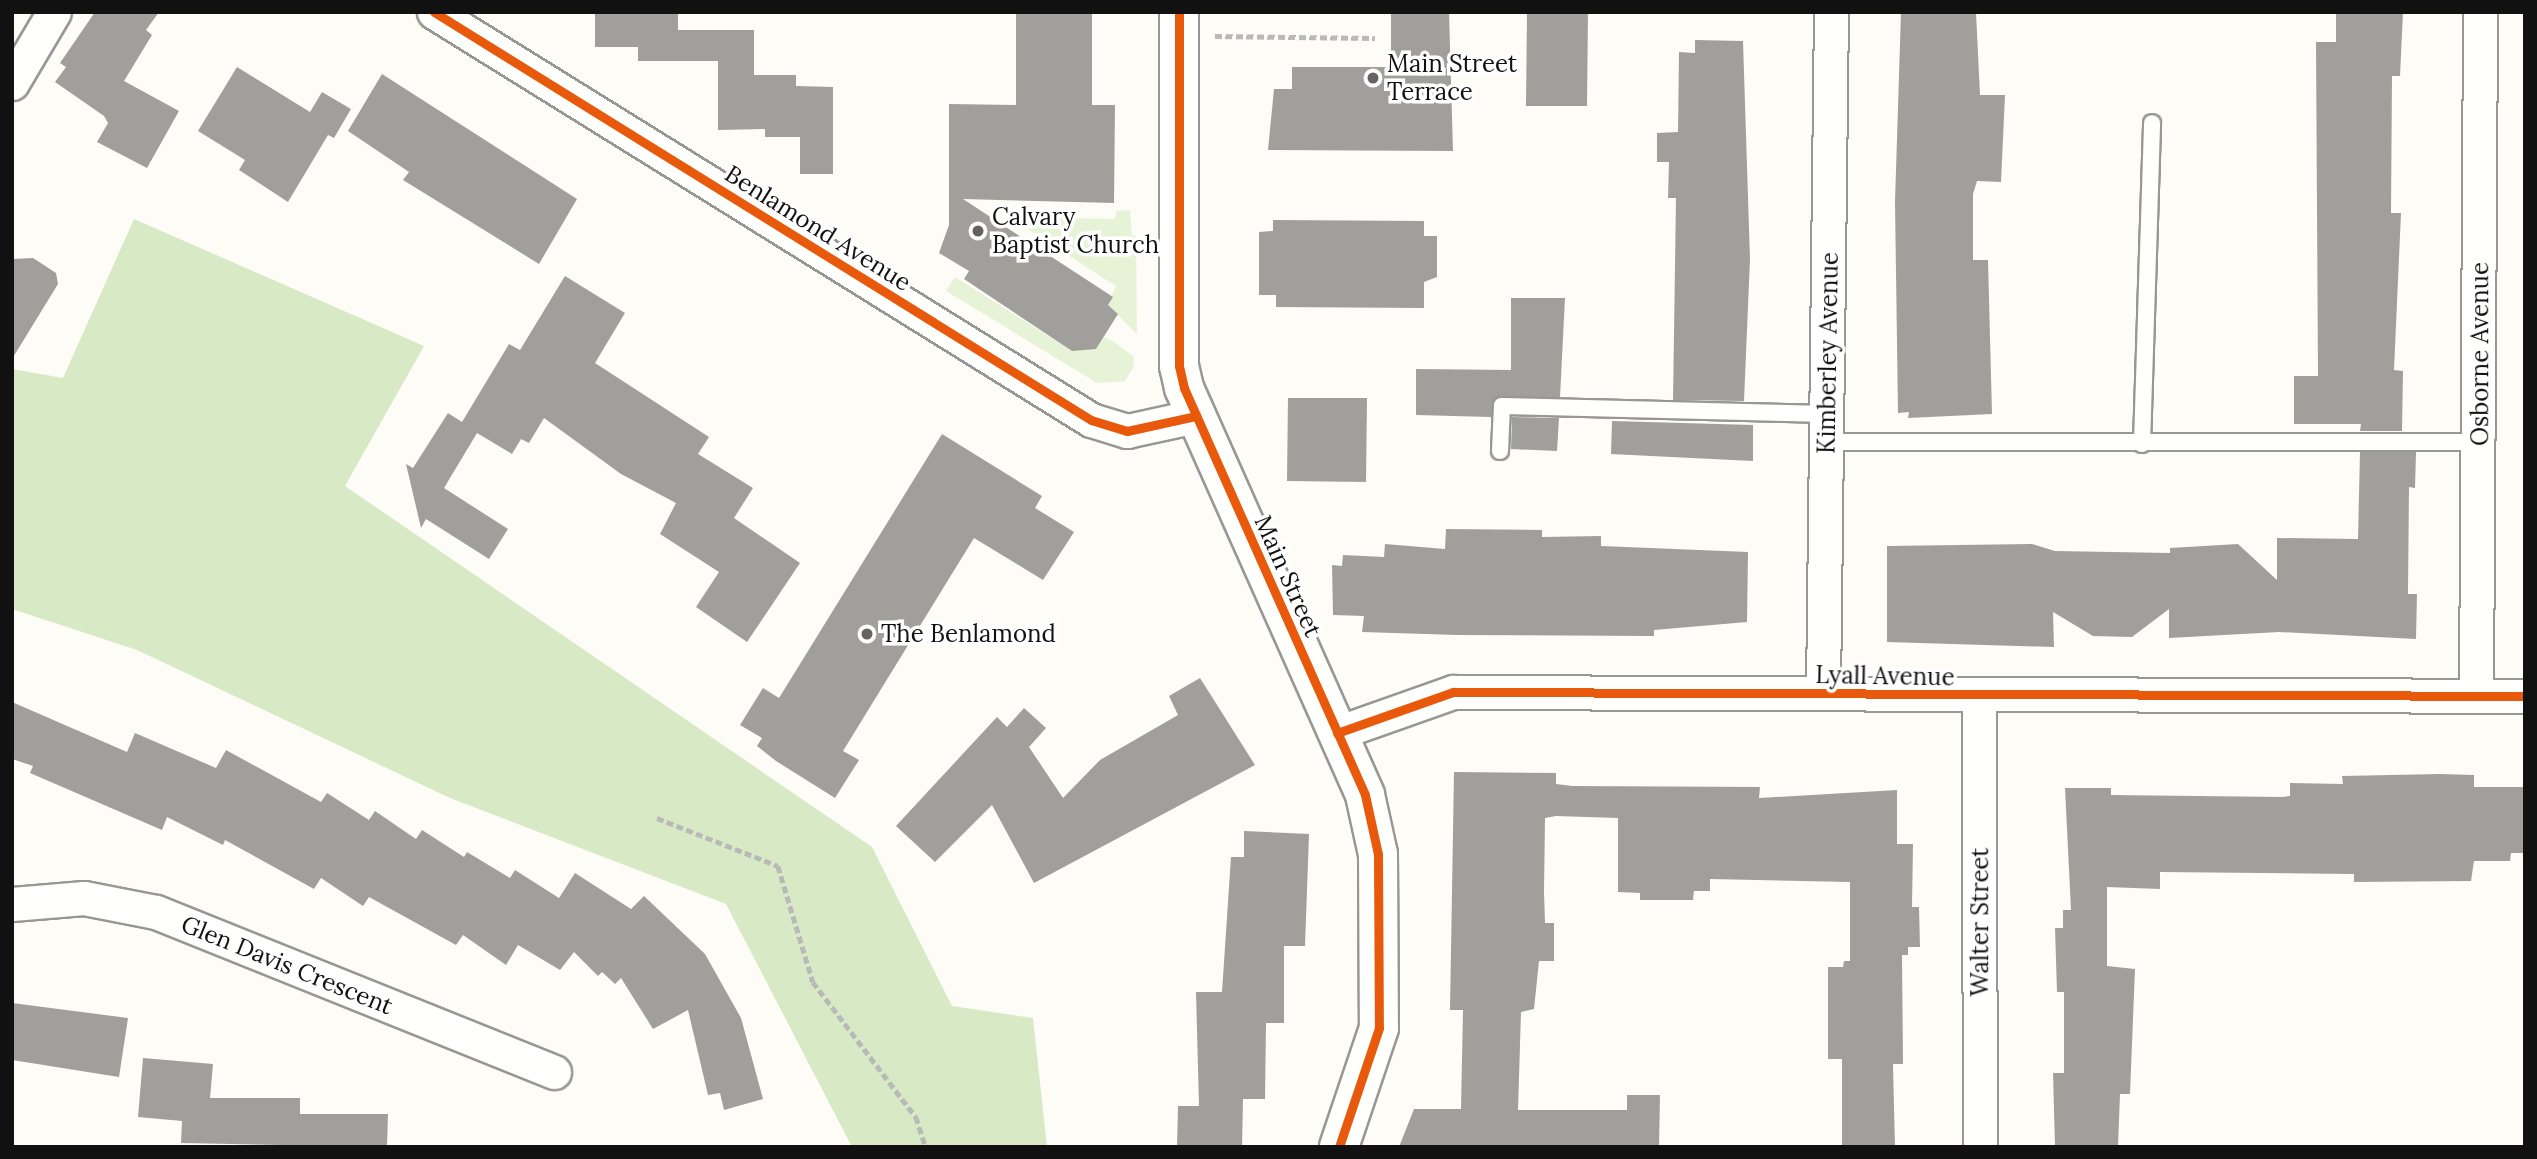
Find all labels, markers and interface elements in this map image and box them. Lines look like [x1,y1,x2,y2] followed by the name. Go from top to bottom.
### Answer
[1387,50,1517,106] place label: Main Street Terrace
[1365,70,1381,86] marker: Main Street Terrace
[720,159,916,297] street label: Benlamond Avenue
[992,203,1159,259] place label: Calvary Baptist Church
[970,223,986,239] marker: Calvary Baptist Church
[1812,252,1844,454] street label: Kimberley Avenue
[2466,262,2494,446] street label: Osborne Avenue
[1248,511,1328,641] street label: Main Street
[881,620,1056,648] place label: The Benlamond
[859,626,875,642] marker: The Benlamond
[1815,660,1955,692] street label: Lyall Avenue
[1966,848,1994,996] street label: Walter Street
[177,909,397,1021] street label: Glen Davis Crescent

